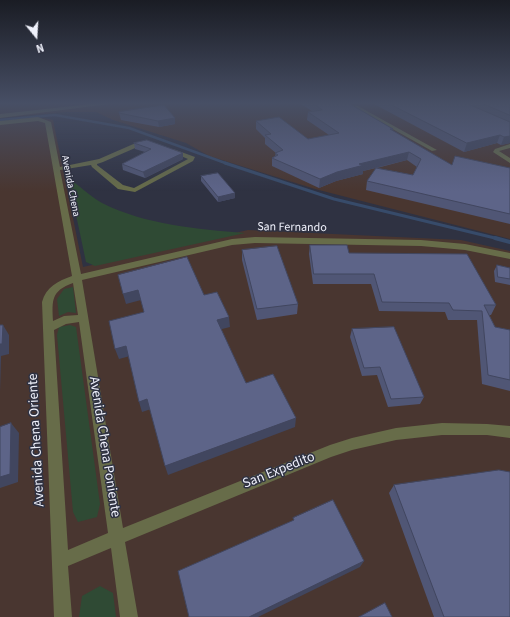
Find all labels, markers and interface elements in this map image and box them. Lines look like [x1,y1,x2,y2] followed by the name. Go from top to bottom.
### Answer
[16,16,56,56] north arrow
[34,40,46,56] text: N
[58,154,82,218] street label: Avenida Chena
[257,220,327,236] street label: San Fernando
[25,373,49,507] street label: Avenida Chena Oriente
[85,376,123,518] street label: Avenida Chena Poniente
[241,449,317,493] street label: San Expedito

